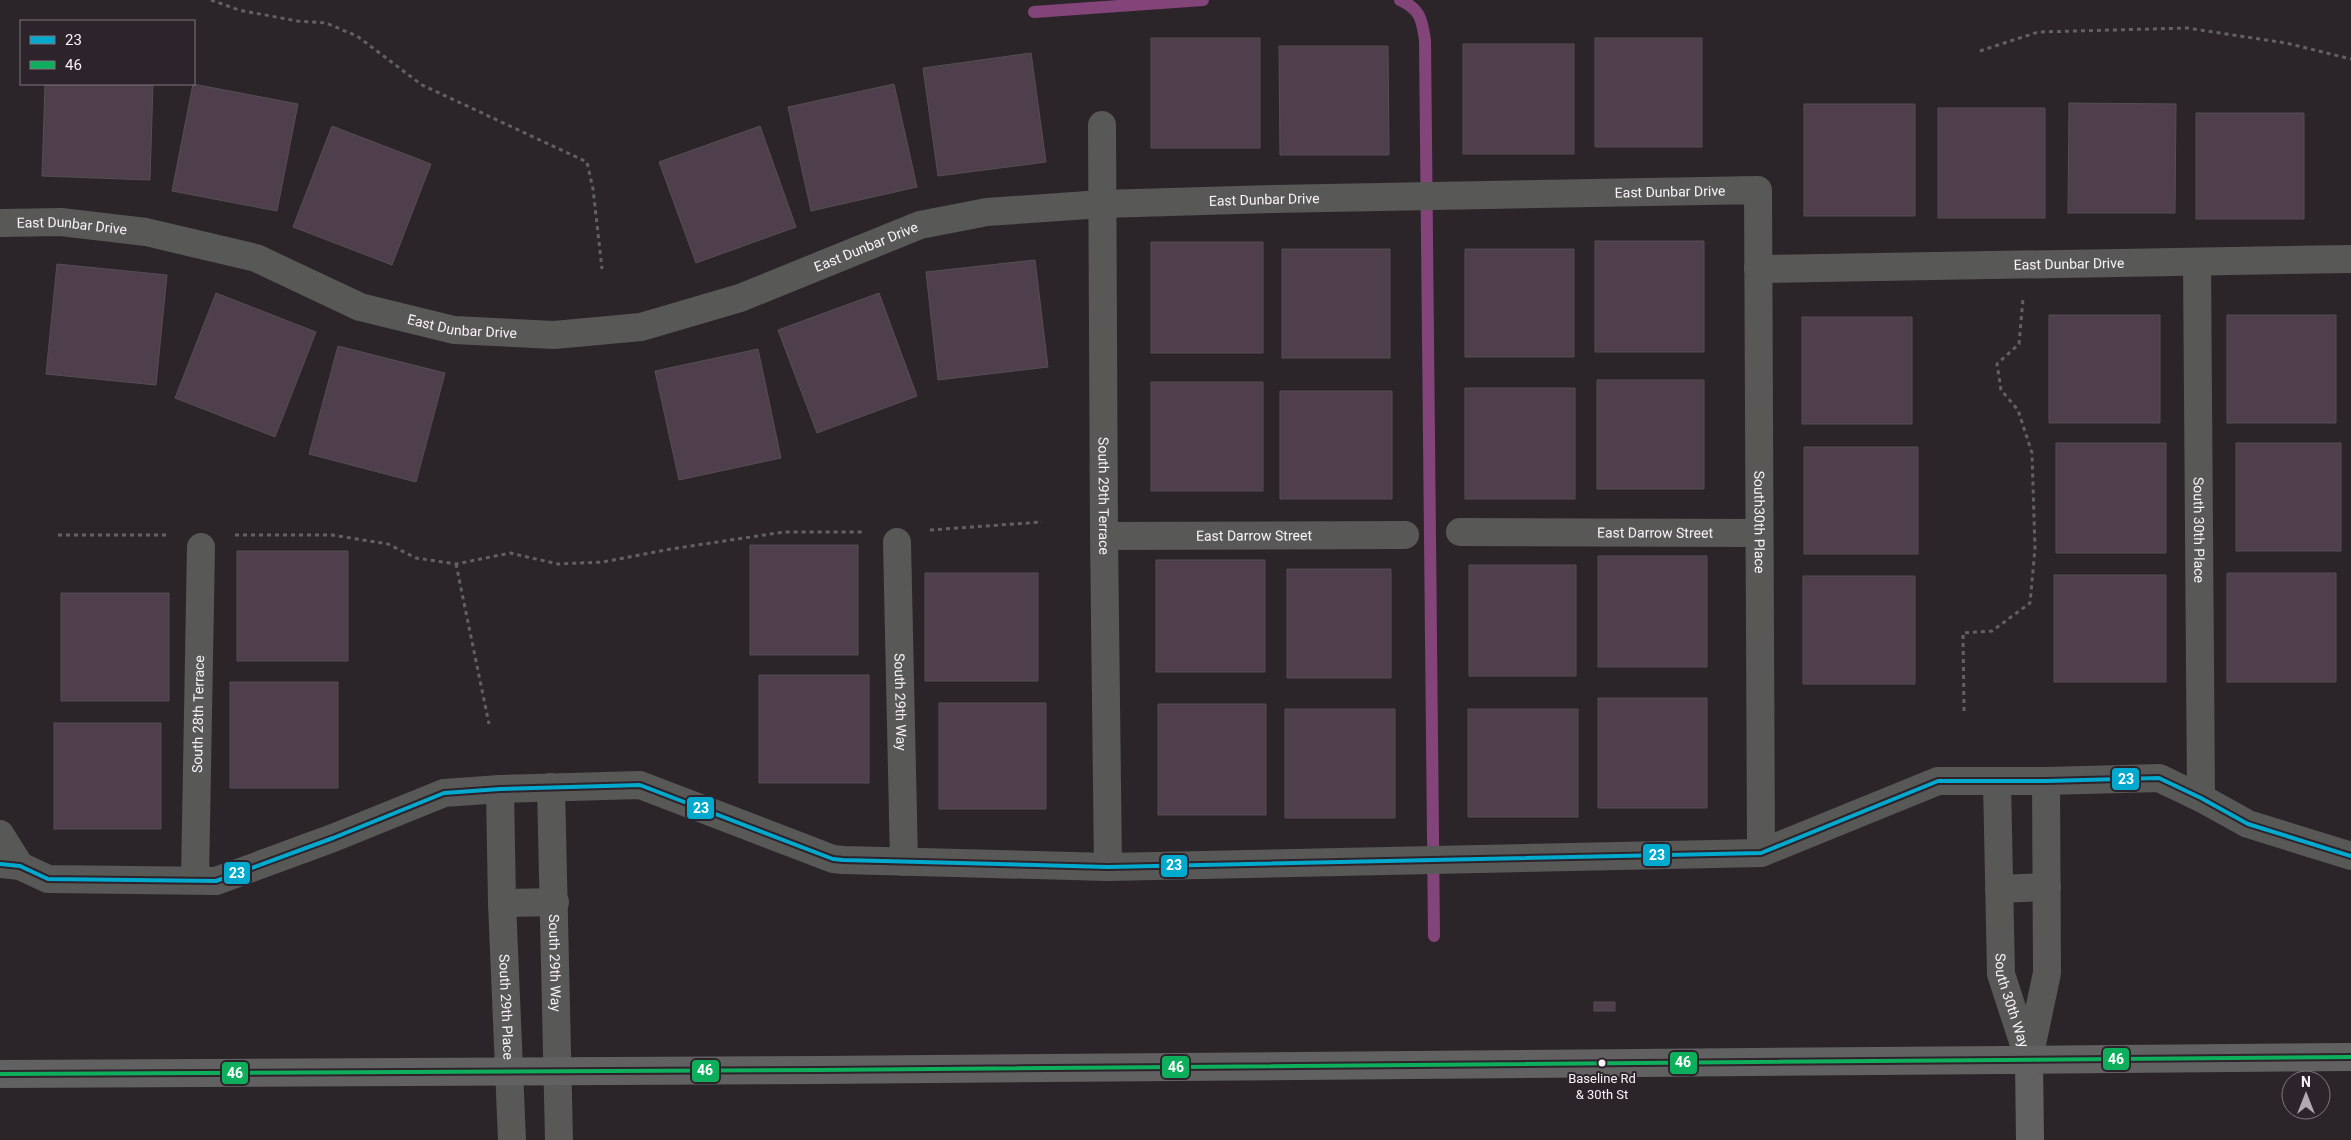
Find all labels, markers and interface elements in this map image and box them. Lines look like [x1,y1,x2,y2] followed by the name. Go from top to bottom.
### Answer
[20,20,195,85] legend
[65,31,82,49] text: 23
[65,56,82,74] text: 46
[1615,183,1726,201] street label: East Dunbar Drive
[1209,190,1320,209] street label: East Dunbar Drive
[16,214,128,238] street label: East Dunbar Drive
[812,219,920,275] street label: East Dunbar Drive
[2013,255,2124,273] street label: East Dunbar Drive
[406,311,517,341] street label: East Dunbar Drive
[1096,437,1112,555] street label: South 29th Terrace
[1751,471,1768,573] street label: South30th Place
[2191,477,2207,583] street label: South 30th Place
[1597,524,1713,541] street label: East Darrow Street
[1196,527,1312,544] street label: East Darrow Street
[891,653,910,751] street label: South 29th Way
[189,655,207,773] street label: South 28th Terrace
[2111,767,2140,791] line badge: 23
[2118,771,2134,787] text: 23
[686,796,715,820] line badge: 23
[693,800,709,816] text: 23
[1642,843,1671,867] line badge: 23
[1649,847,1665,863] text: 23
[1160,854,1188,878] line badge: 23
[1166,857,1182,873] text: 23
[223,861,251,885] line badge: 23
[229,865,245,881] text: 23
[546,914,564,1012] street label: South 29th Way
[1993,953,2033,1050] street label: South 30th Way
[496,954,517,1060] street label: South 29th Place
[2102,1047,2130,1071] line badge: 46
[1669,1051,1698,1075] line badge: 46
[2108,1051,2124,1067] text: 46
[1675,1054,1691,1070] text: 46
[1161,1055,1190,1079] line badge: 46
[1597,1058,1607,1068] marker: Baseline Rd & 30th St
[691,1059,720,1083] line badge: 46
[1168,1059,1184,1075] text: 46
[221,1061,249,1085] line badge: 46
[697,1062,713,1078] text: 46
[227,1065,243,1081] text: 46
[2281,1070,2331,1120] north arrow
[1568,1071,1636,1102] place label: Baseline Rd & 30th St
[2301,1074,2311,1090] text: N

